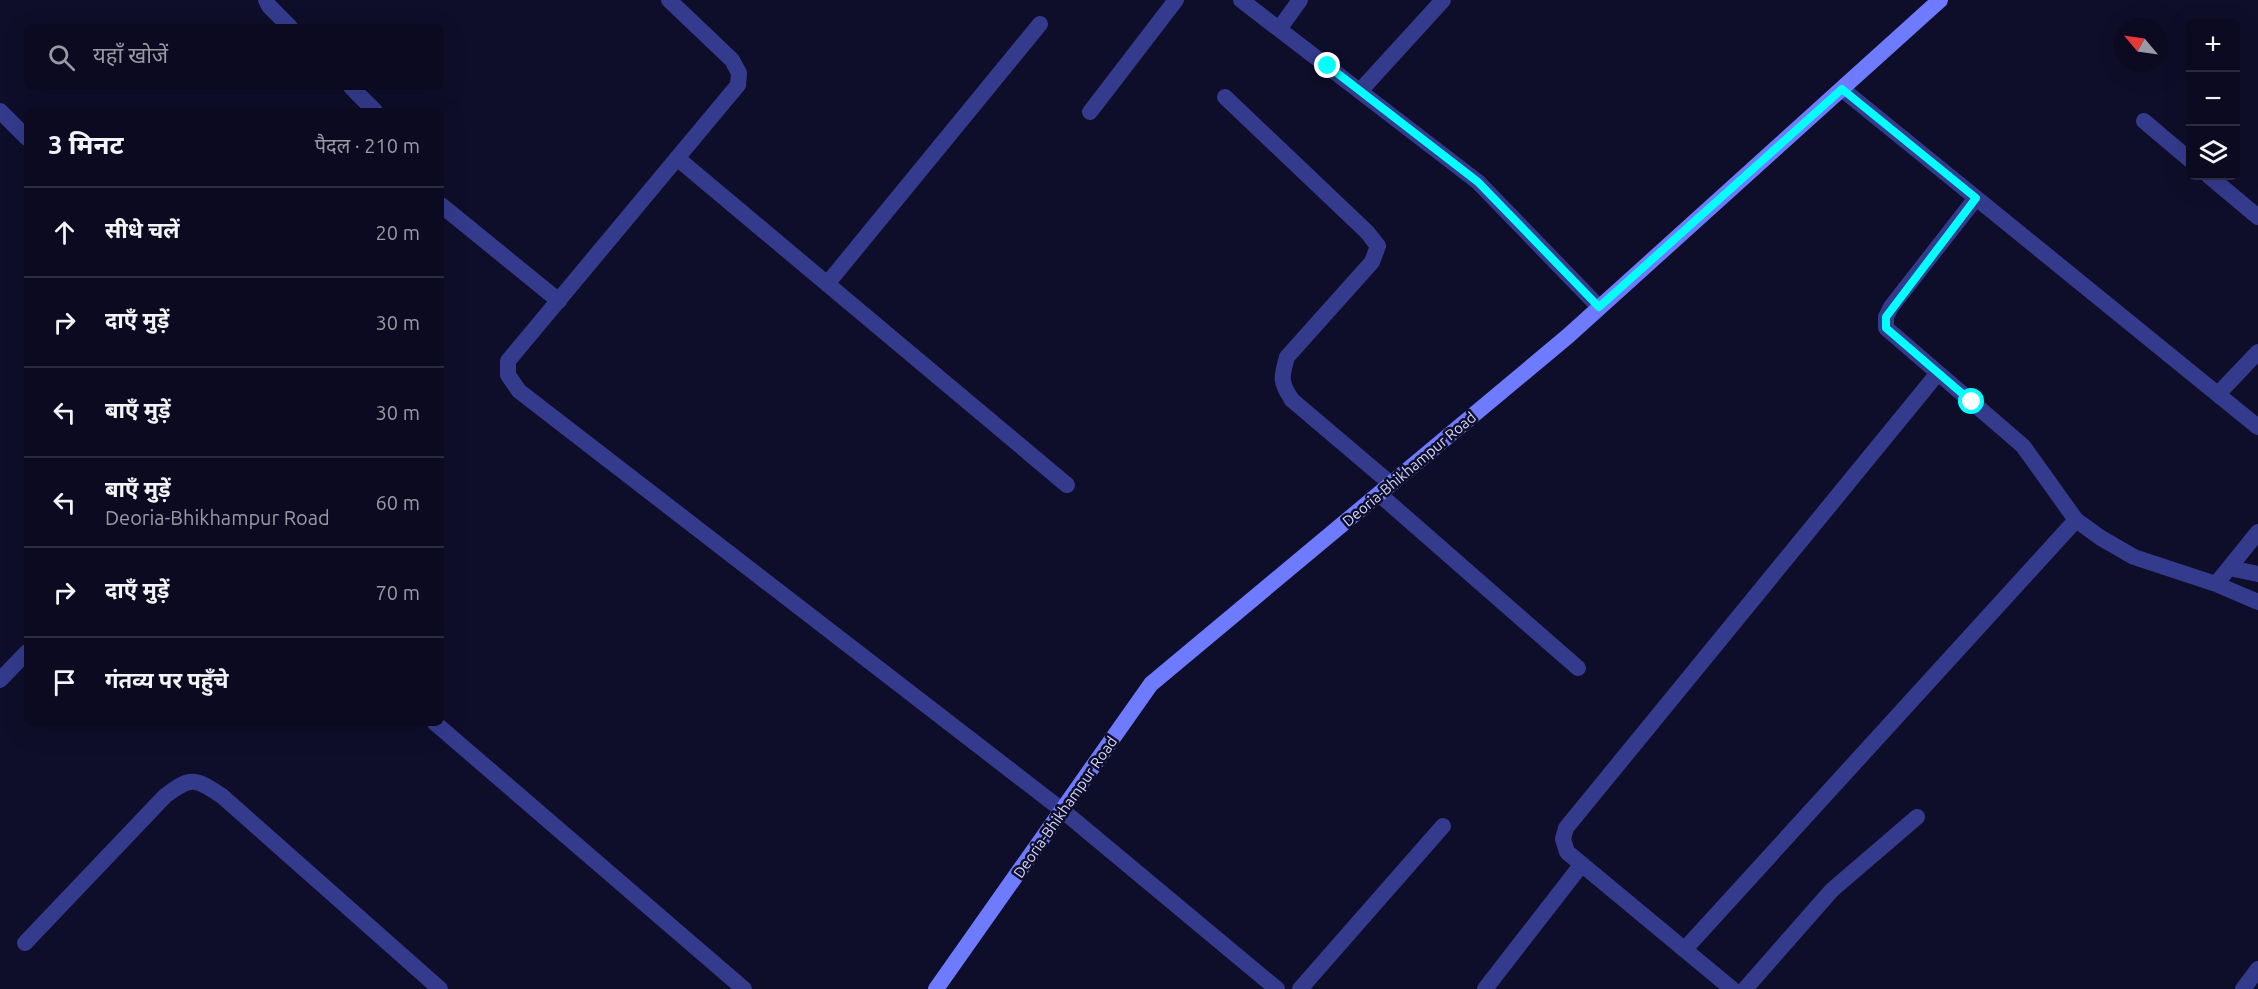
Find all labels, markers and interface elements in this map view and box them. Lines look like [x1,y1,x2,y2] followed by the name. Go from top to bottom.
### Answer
[2114,18,2168,72] north arrow
[2186,18,2240,180] map controls
[2186,18,2240,72] button: +
[24,24,444,90] search box
[45,41,78,74] icon: search
[93,42,168,67] text: यहाँ खोजें
[1314,52,1340,78] route end
[2186,72,2240,126] button: −
[2186,126,2240,180] button: layers
[48,130,123,159] text: 3 मिनट
[315,134,420,157] text: पैदल · 210 m
[48,216,81,249] icon: ahead
[105,217,180,242] text: सीधे चलें
[376,221,420,244] text: 20 m
[48,306,81,339] icon: right
[105,307,169,332] text: दाएँ मुड़ें
[376,311,420,334] text: 30 m
[1958,388,1984,414] route start
[48,396,81,429] icon: left
[105,397,171,422] text: बाएँ मुड़ें
[376,401,420,424] text: 30 m
[1339,408,1479,530] street label: Deoria-Bhikhampur Road
[105,476,171,501] text: बाएँ मुड़ें
[48,486,81,519] icon: left
[376,491,420,514] text: 60 m
[105,506,330,529] text: Deoria-Bhikhampur Road
[48,576,81,609] icon: right
[105,577,169,602] text: दाएँ मुड़ें
[376,581,420,604] text: 70 m
[48,666,81,699] icon: arrive
[105,667,229,692] text: गंतव्य पर पहुँचे
[1010,733,1120,881] street label: Deoria-Bhikhampur Road

